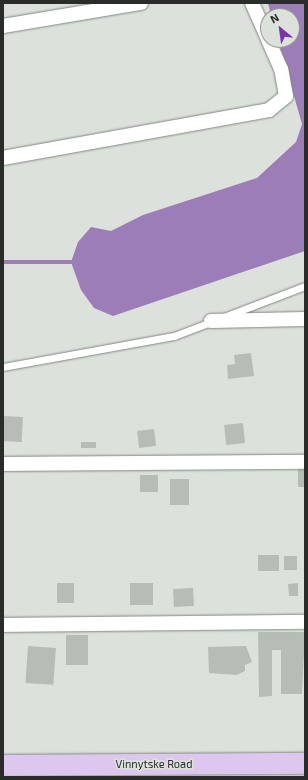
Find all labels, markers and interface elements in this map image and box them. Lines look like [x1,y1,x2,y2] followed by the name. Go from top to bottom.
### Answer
[260,8,300,48] north arrow
[268,10,281,26] text: N
[116,757,192,771] street label: Vinnytske Road

